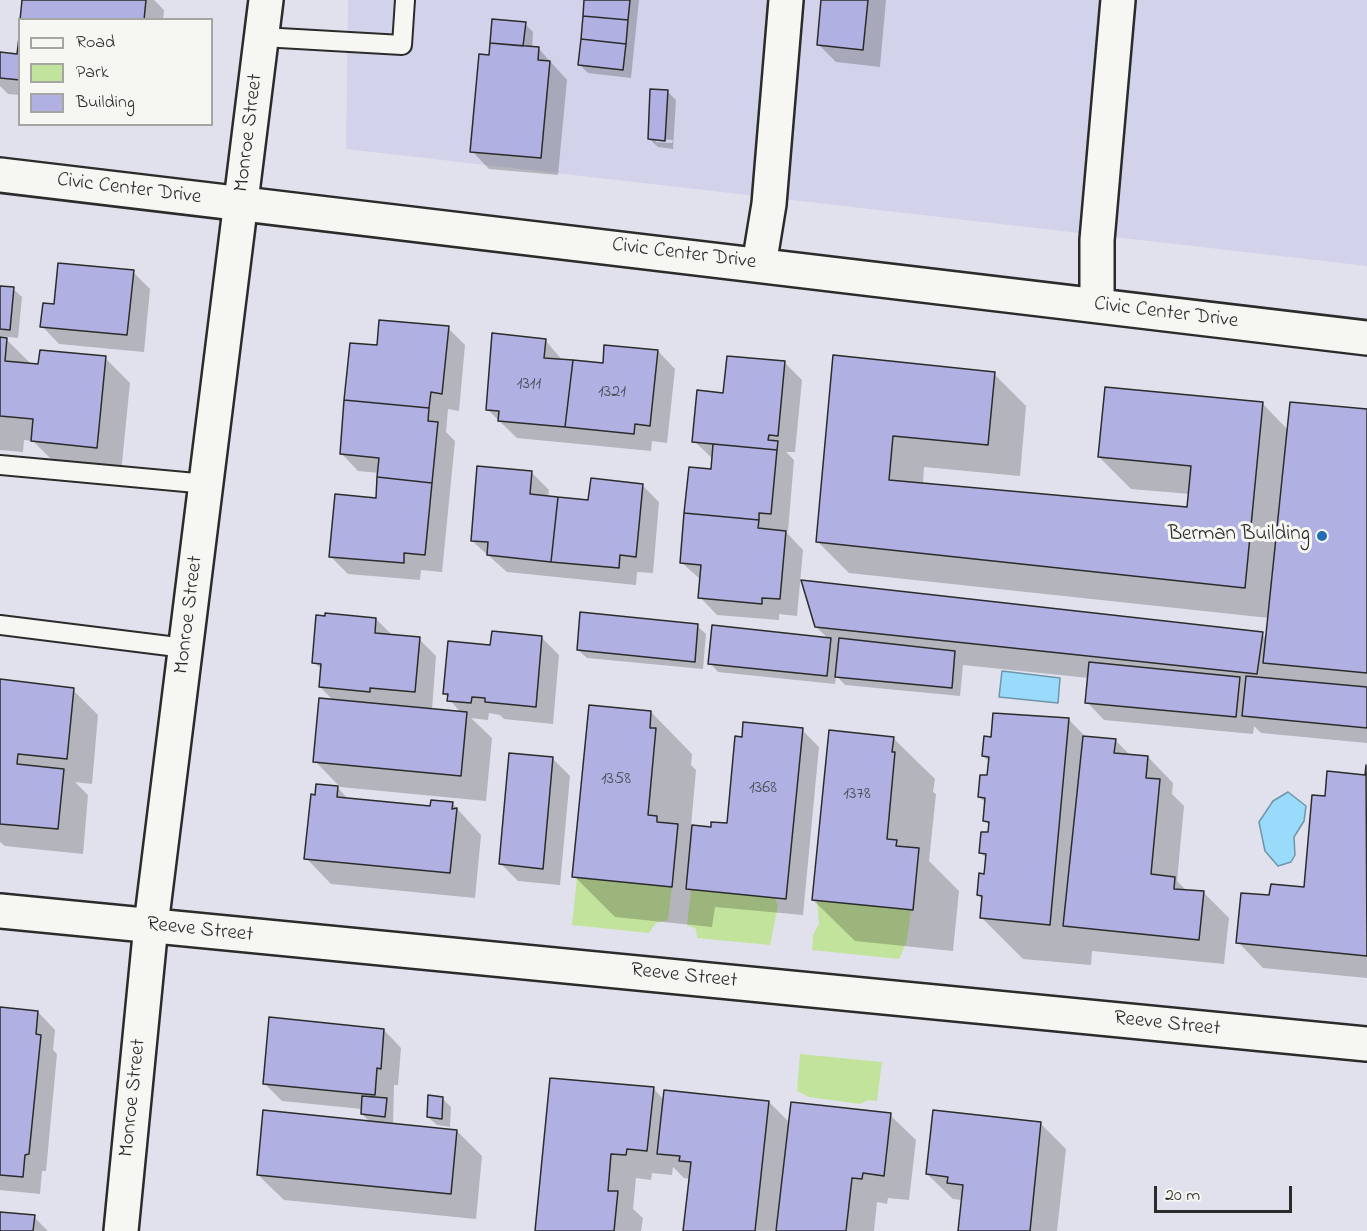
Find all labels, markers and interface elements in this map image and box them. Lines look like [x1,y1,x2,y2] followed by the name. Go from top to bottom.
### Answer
[18,18,213,126] legend
[76,30,115,56] text: Road
[76,60,109,86] text: Park
[230,72,270,194] street label: Monroe Street
[76,90,135,116] text: Building
[55,169,203,211] street label: Civic Center Drive
[610,234,758,276] street label: Civic Center Drive
[1092,293,1240,335] street label: Civic Center Drive
[517,374,541,396] house number: 1311
[598,382,626,404] house number: 1321
[1168,523,1310,549] place label: Berman Building
[1315,529,1329,543] marker: Berman Building
[170,554,210,676] street label: Monroe Street
[601,769,631,791] house number: 1358
[749,778,777,800] house number: 1368
[843,784,871,806] house number: 1378
[146,913,254,949] street label: Reeve Street
[630,959,738,995] street label: Reeve Street
[1113,1007,1221,1043] street label: Reeve Street
[115,1037,153,1159] street label: Monroe Street
[1157,1174,1295,1212] scale bar
[1165,1183,1200,1209] text: 20 m

